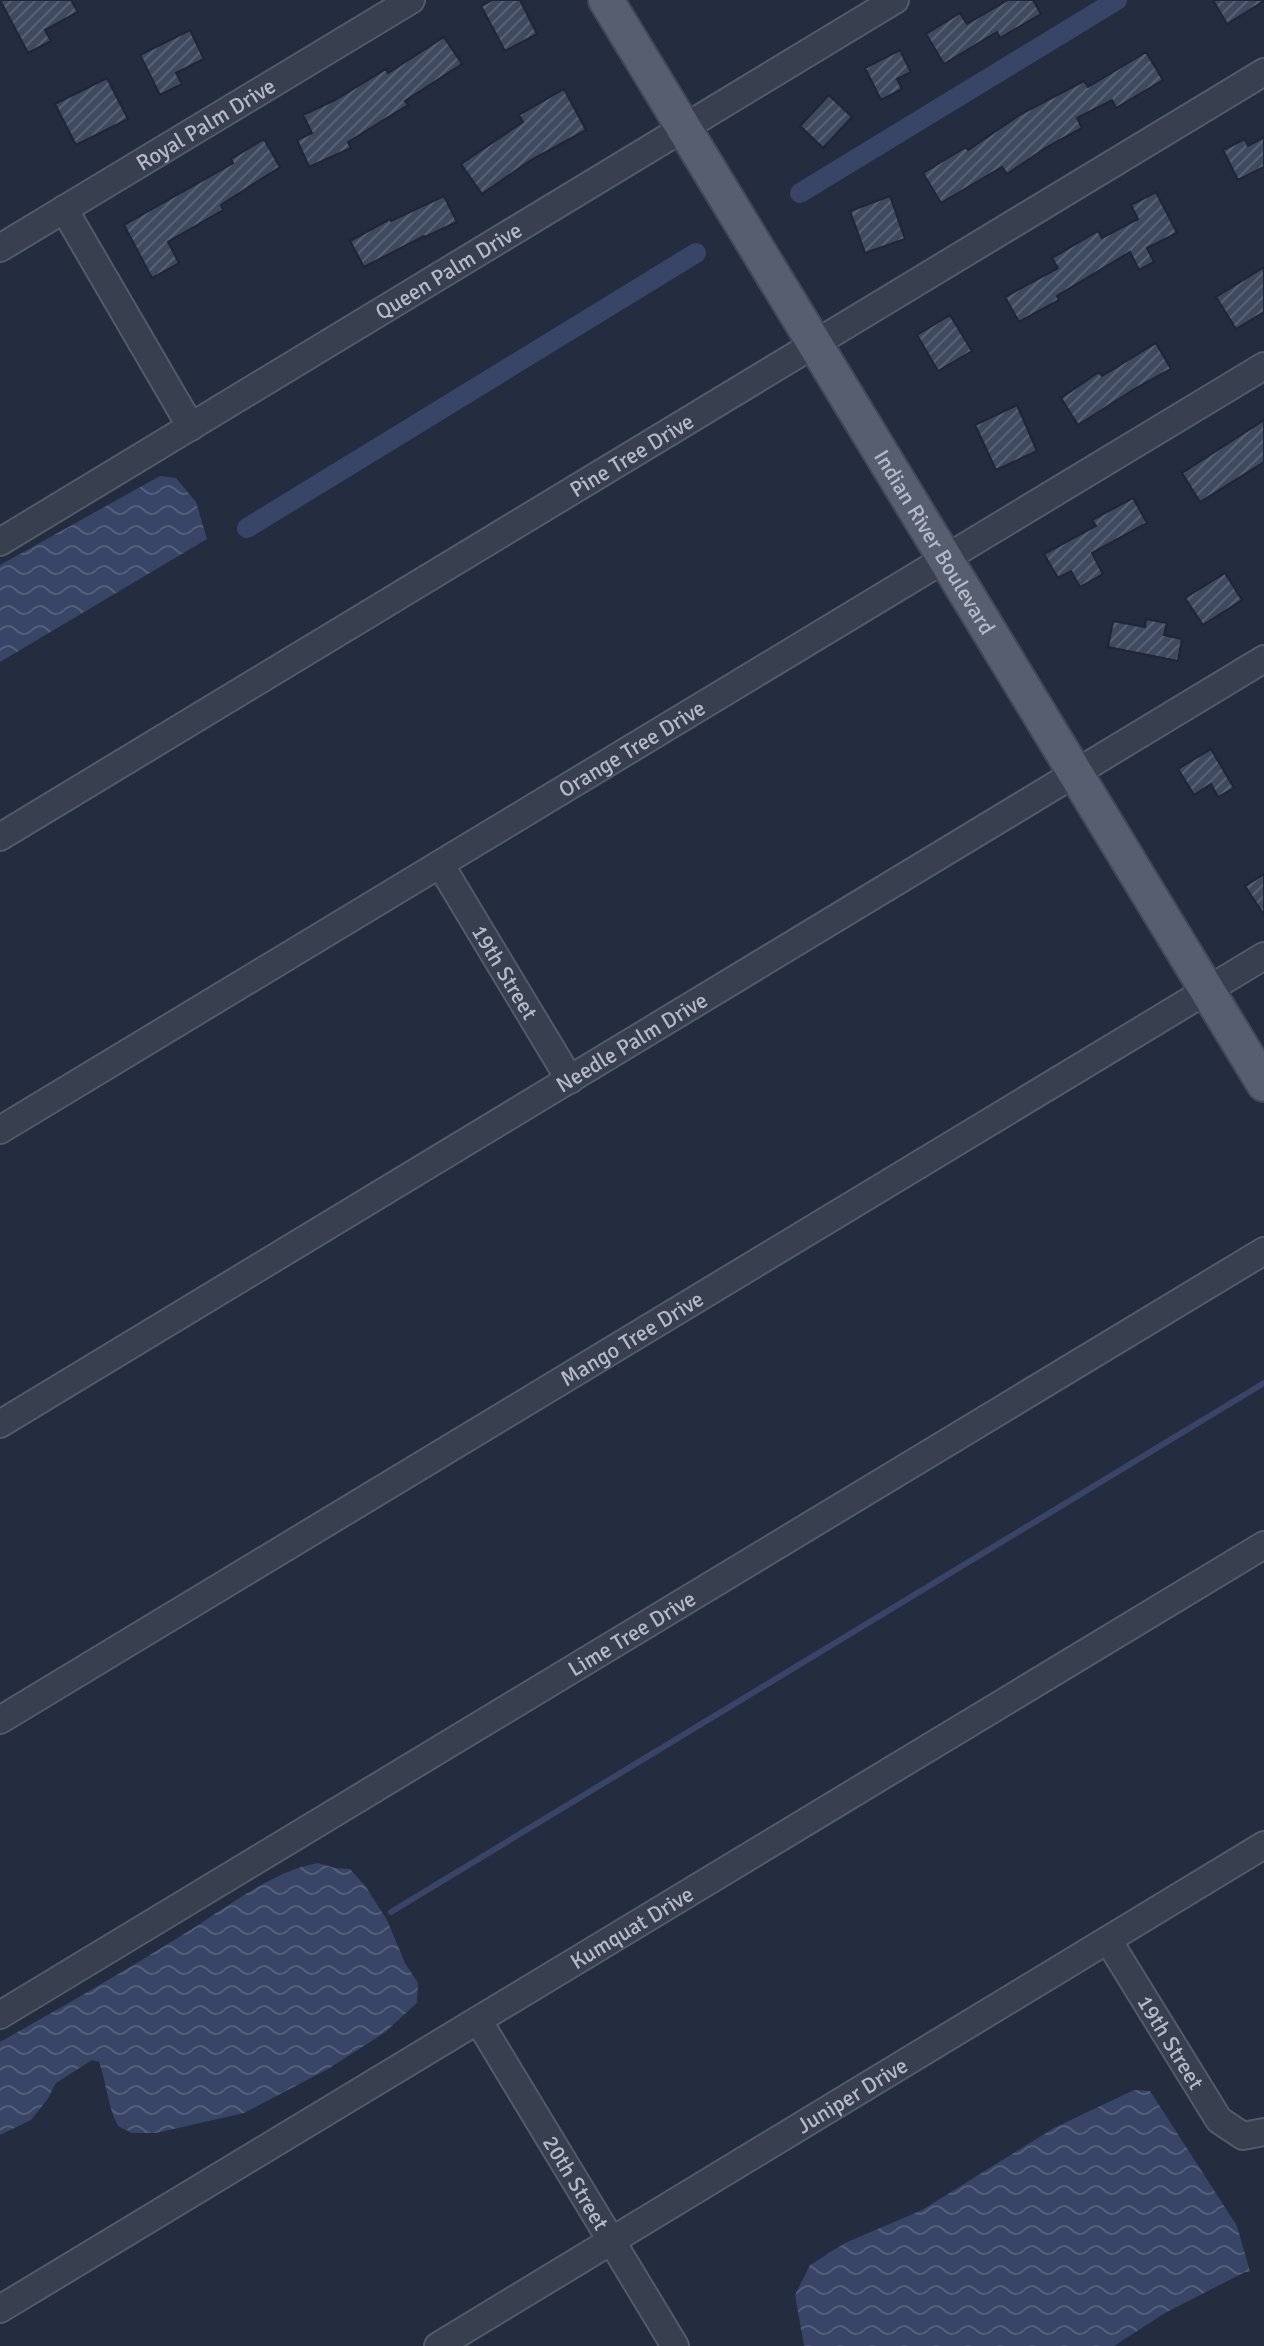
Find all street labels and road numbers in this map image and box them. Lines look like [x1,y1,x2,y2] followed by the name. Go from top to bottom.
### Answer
[131,72,280,177] street label: Royal Palm Drive
[370,216,527,326] street label: Queen Palm Drive
[565,408,698,503] street label: Pine Tree Drive
[868,445,1001,640] street label: Indian River Boulevard
[554,694,710,803] street label: Orange Tree Drive
[466,920,544,1025] street label: 19th Street
[551,986,712,1098] street label: Needle Palm Drive
[555,1285,708,1392] street label: Mango Tree Drive
[563,1585,700,1682] street label: Lime Tree Drive
[566,1880,698,1975] street label: Kumquat Drive
[1131,1990,1210,2095] street label: 19th Street
[792,2052,912,2139] street label: Juniper Drive
[537,2131,615,2235] street label: 20th Street

